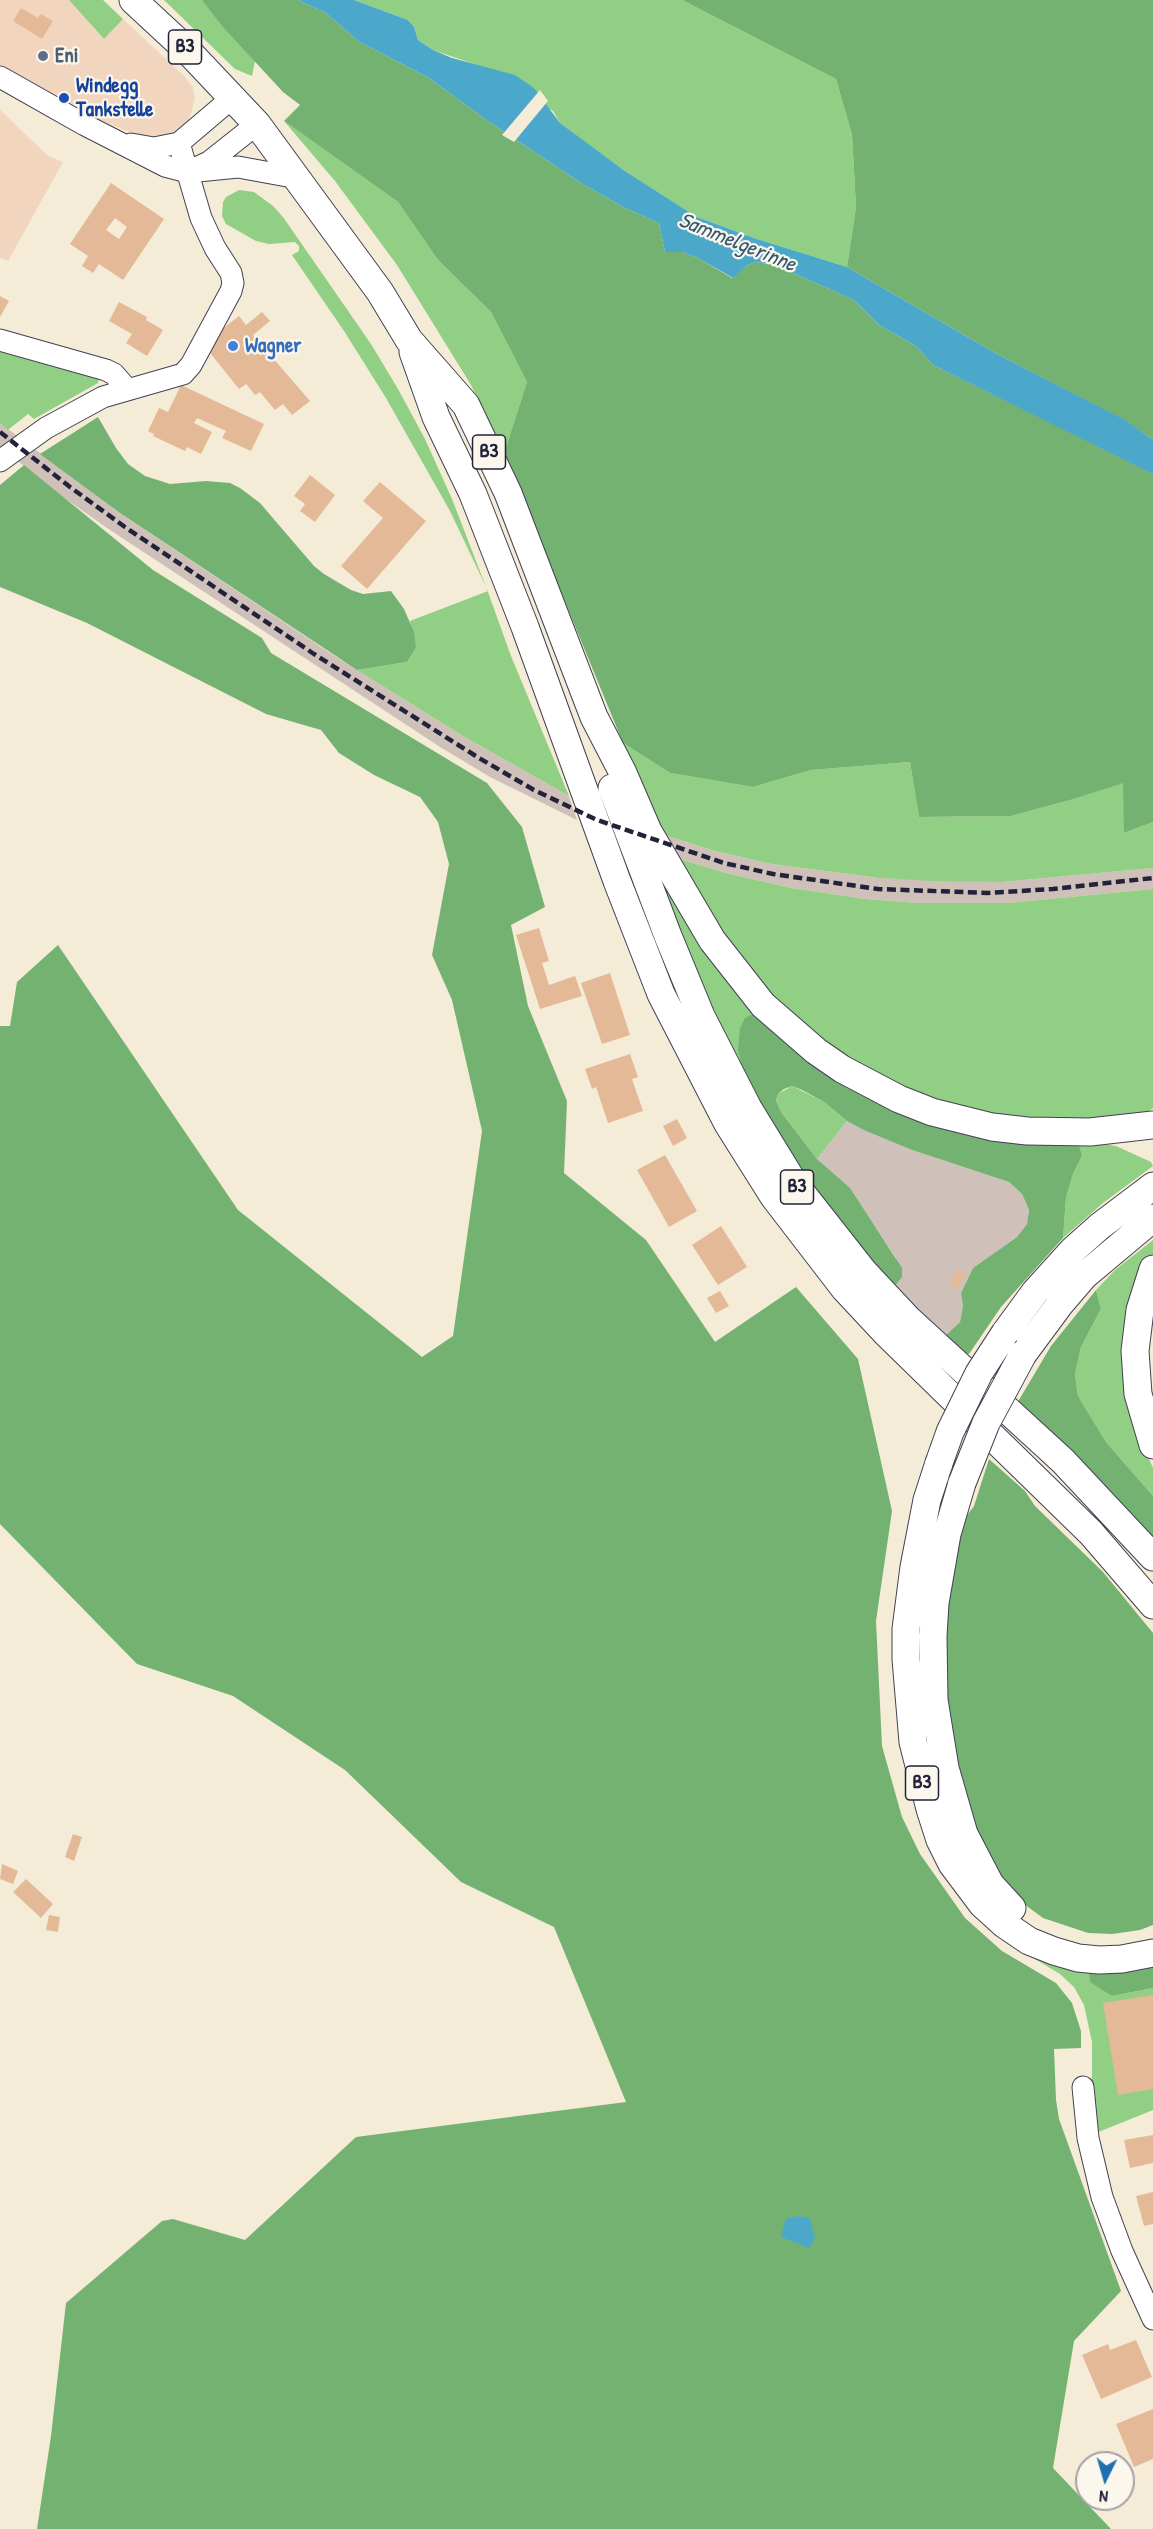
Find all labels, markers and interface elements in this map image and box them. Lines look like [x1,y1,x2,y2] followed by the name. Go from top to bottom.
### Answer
[168,30,201,64] road number: B3
[55,43,78,69] place label: Eni
[36,49,50,63] marker: Eni
[76,73,153,123] place label: Windegg Tankstelle
[57,91,71,105] marker: Windegg Tankstelle
[675,208,799,278] water label: Sammelgerinne
[245,333,301,359] place label: Wagner
[226,339,240,353] marker: Wagner
[472,435,506,469] road number: B3
[780,1170,814,1204] road number: B3
[906,1766,938,1800] road number: B3
[1075,2451,1135,2511] north arrow
[1098,2486,1109,2508] text: N

